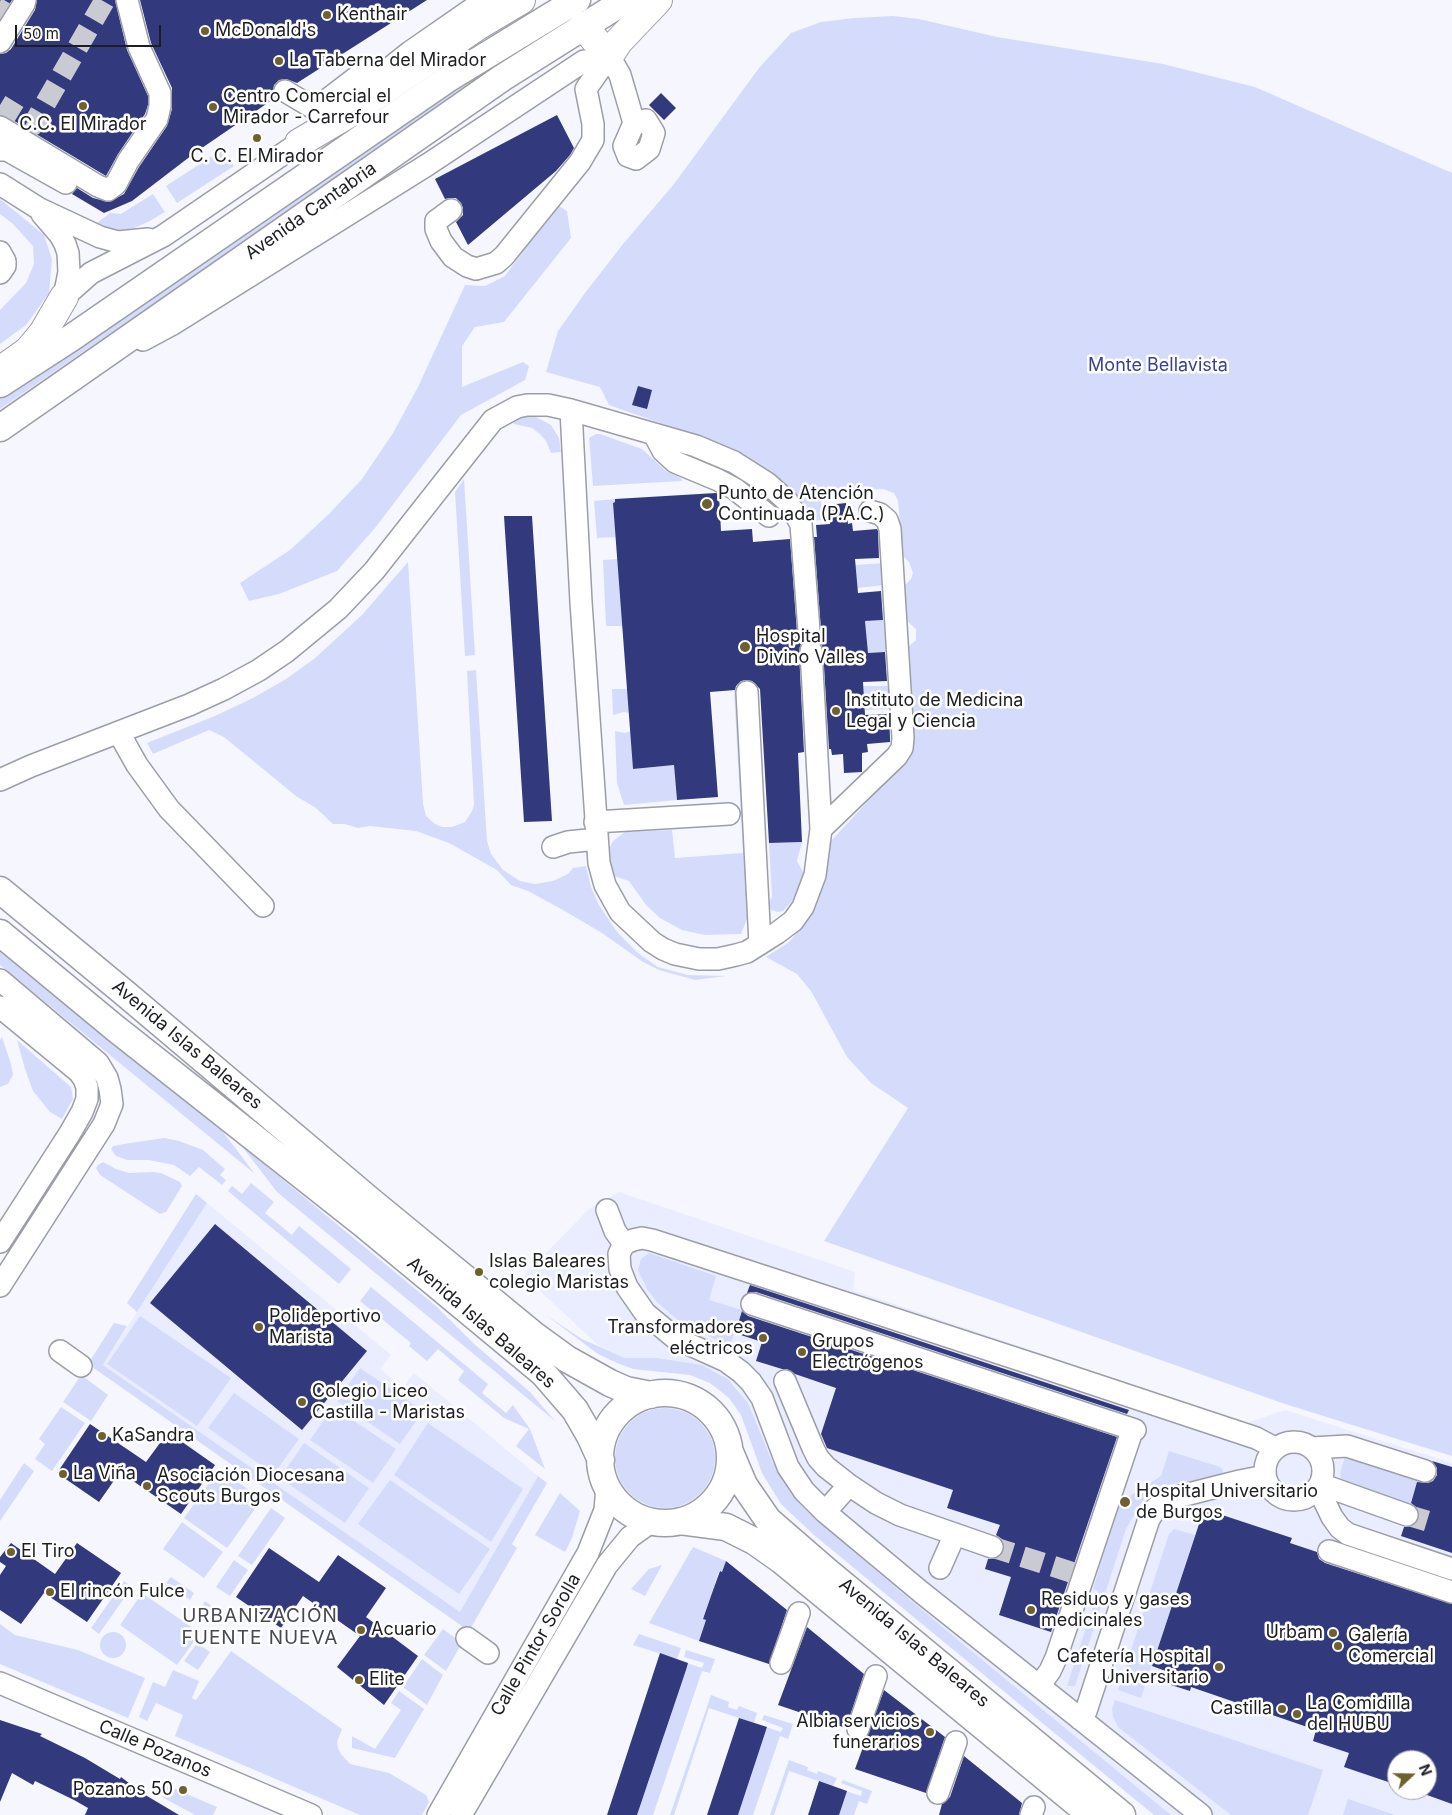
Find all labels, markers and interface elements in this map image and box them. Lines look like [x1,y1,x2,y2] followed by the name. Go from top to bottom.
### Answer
[337,4,407,26] place label: Kenthair
[321,9,333,21] marker: Kenthair
[18,15,164,47] scale bar
[215,20,316,42] place label: McDonald's
[23,24,59,43] text: 50 m
[199,25,211,37] marker: McDonald's
[289,50,486,72] place label: La Taberna del Mirador
[273,55,285,67] marker: La Taberna del Mirador
[223,86,391,128] place label: Centro Comercial el Mirador - Carrefour
[77,100,89,112] marker: C.C. El Mirador
[207,101,219,113] marker: Centro Comercial el Mirador - Carrefour
[19,114,147,136] place label: C.C. El Mirador
[251,132,263,144] marker: C. C. El Mirador
[190,146,324,168] place label: C. C. El Mirador
[241,158,381,264] street label: Avenida Cantabria
[1088,355,1228,377] park label: Monte Bellavista
[718,483,885,526] place label: Punto de Atención Continuada (P.A.C.)
[700,497,714,511] marker: Punto de Atención Continuada (P.A.C.)
[756,626,865,669] place label: Hospital Divino Valles
[738,640,752,654] marker: Hospital Divino Valles
[846,690,1023,732] place label: Instituto de Medicina Legal y Ciencia
[830,705,842,717] marker: Instituto de Medicina Legal y Ciencia
[107,976,267,1114] street label: Avenida Islas Baleares
[489,1251,629,1294] place label: Islas Baleares colegio Maristas
[402,1253,560,1393] street label: Avenida Islas Baleares
[473,1266,485,1278] marker: Islas Baleares colegio Maristas
[269,1306,381,1348] place label: Polideportivo Marista
[607,1317,753,1360] place label: Transformadores eléctricos
[253,1321,265,1333] marker: Polideportivo Marista
[812,1331,924,1374] place label: Grupos Electrógenos
[757,1332,769,1344] marker: Transformadores eléctricos
[796,1346,808,1358] marker: Grupos Electrógenos
[312,1381,465,1424] place label: Colegio Liceo Castilla - Maristas
[296,1396,308,1408] marker: Colegio Liceo Castilla - Maristas
[112,1425,194,1447] place label: KaSandra
[96,1430,108,1442] marker: KaSandra
[73,1463,136,1485] place label: La Viña
[157,1465,345,1508] place label: Asociación Diocesana Scouts Burgos
[57,1468,69,1480] marker: La Viña
[141,1480,153,1492] marker: Asociación Diocesana Scouts Burgos
[1136,1481,1318,1524] place label: Hospital Universitario de Burgos
[1118,1495,1132,1509] marker: Hospital Universitario de Burgos
[21,1541,74,1563] place label: El Tiro
[5,1546,17,1558] marker: El Tiro
[486,1570,586,1720] street label: Calle Pintor Sorolla
[834,1574,994,1712] street label: Avenida Islas Baleares
[60,1581,185,1603] place label: El rincón Fulce
[44,1586,56,1598] marker: El rincón Fulce
[1041,1589,1190,1632] place label: Residuos y gases medicinales
[1025,1604,1037,1616] marker: Residuos y gases medicinales
[180,1605,340,1649] district label: URBANIZACIÓN FUENTE NUEVA
[371,1619,437,1641] place label: Acuario
[1265,1622,1323,1644] place label: Urbam
[355,1624,367,1636] marker: Acuario
[1348,1625,1434,1668] place label: Galería Comercial
[1327,1627,1339,1639] marker: Urbam
[1332,1640,1344,1652] marker: Galería Comercial
[1057,1646,1209,1688] place label: Cafetería Hospital Universitario
[1213,1661,1225,1673] marker: Cafetería Hospital Universitario
[369,1669,405,1691] place label: Elite
[353,1674,365,1686] marker: Elite
[1307,1693,1411,1736] place label: La Comidilla del HUBU
[1210,1698,1272,1720] place label: Castilla
[1276,1703,1288,1715] marker: Castilla
[1291,1708,1303,1720] marker: La Comidilla del HUBU
[796,1711,920,1754] place label: Albia servicios funerarios
[95,1716,215,1782] street label: Calle Pozanos
[924,1726,936,1738] marker: Albia servicios funerarios
[1387,1750,1437,1800] north arrow
[1416,1762,1435,1778] text: N
[73,1779,173,1801] place label: Pozanos 50
[177,1784,189,1796] marker: Pozanos 50

